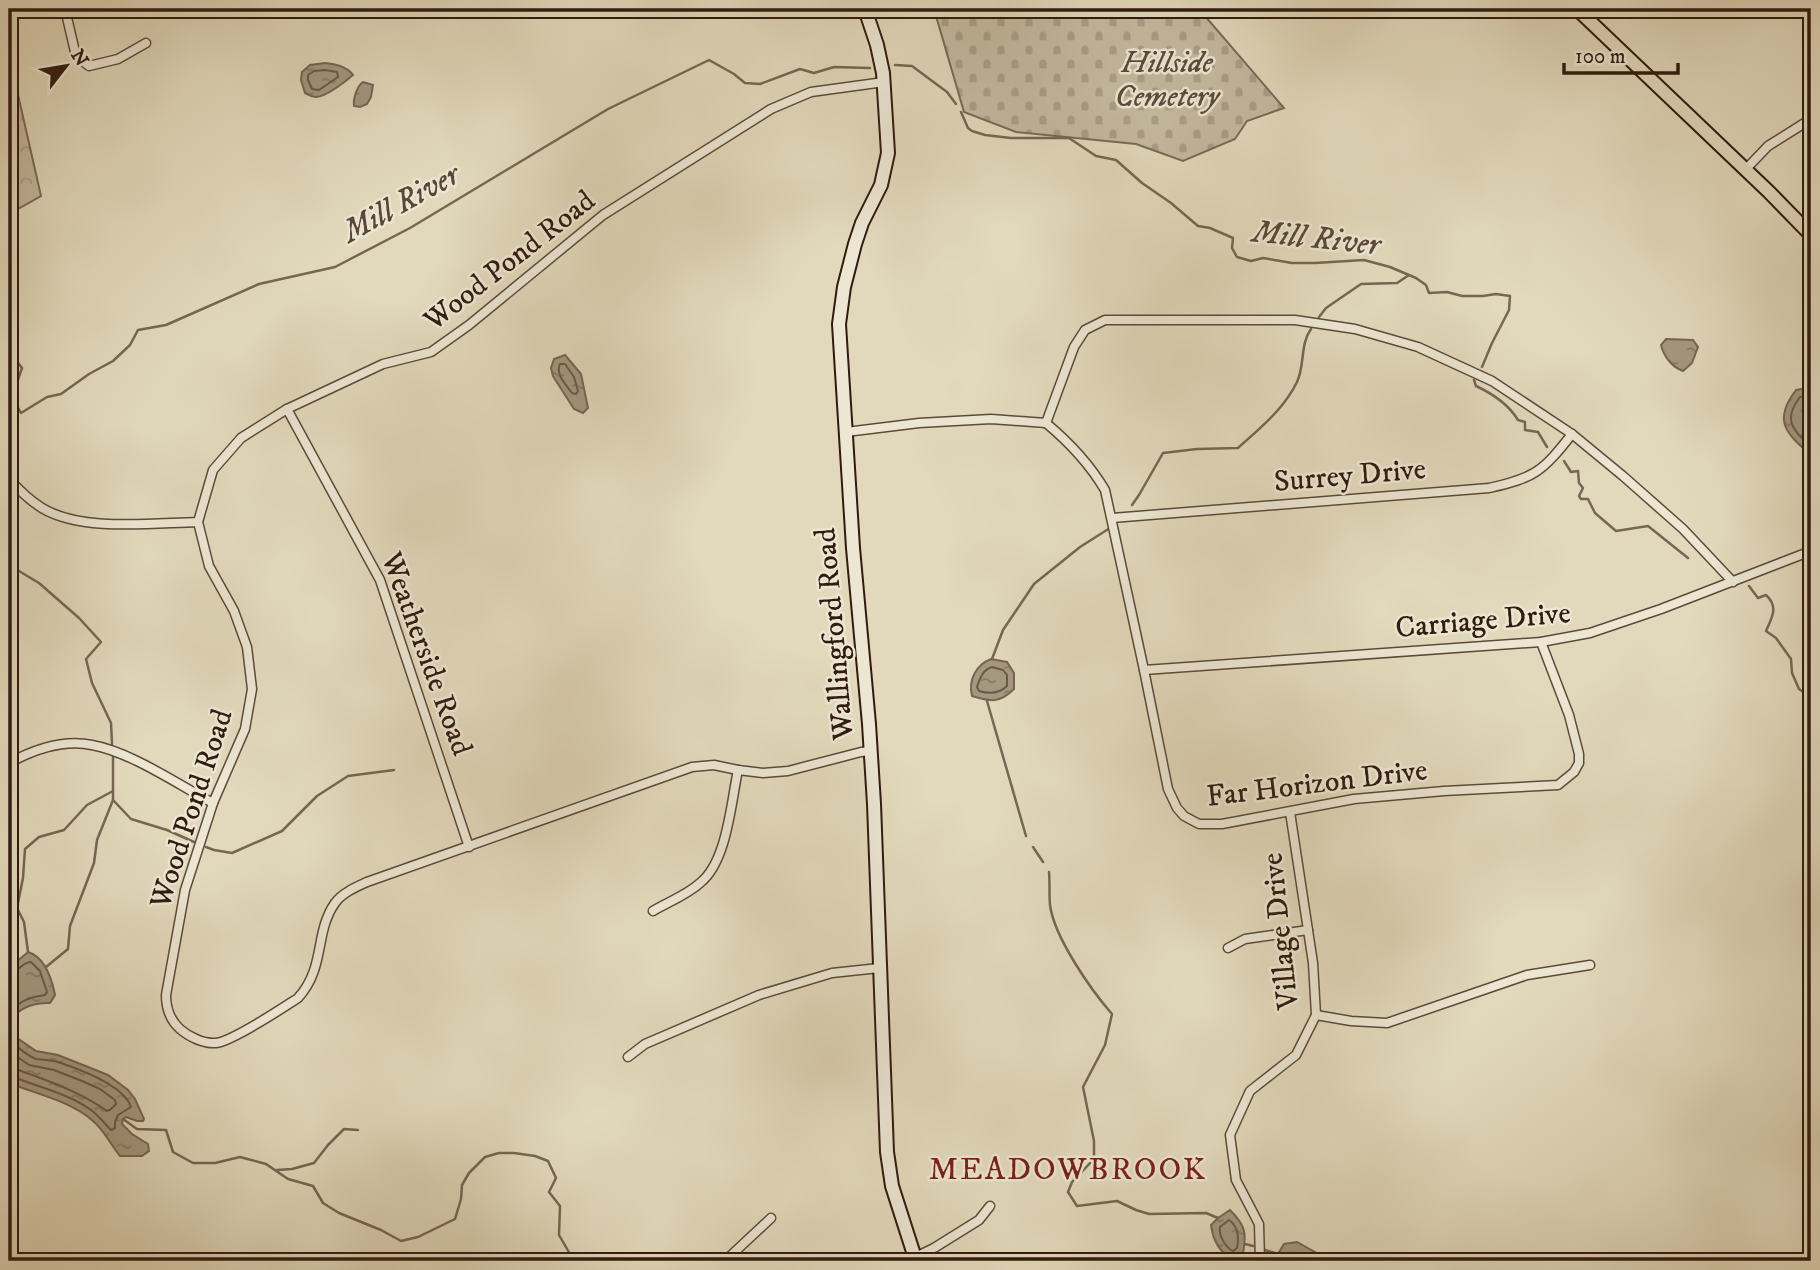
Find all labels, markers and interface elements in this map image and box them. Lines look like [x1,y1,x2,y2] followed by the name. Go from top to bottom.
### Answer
[32,32,102,102] north arrow
[1564,32,1678,76] scale bar
[1575,44,1626,70] text: 100 m
[65,45,93,71] text: N
[1115,45,1222,116] park label: Hillside Cemetery
[334,154,469,253] water label: Mill River
[416,183,603,340] street label: Wood Pond Road
[1248,212,1384,266] water label: Mill River
[1272,451,1428,501] street label: Surrey Drive
[807,526,863,743] street label: Wallingford Road
[372,546,480,761] street label: Weatherside Road
[1394,595,1572,647] street label: Carriage Drive
[142,705,242,914] street label: Wood Pond Road
[1204,752,1430,816] street label: Far Horizon Drive
[1254,851,1308,1012] street label: Village Drive
[929,1150,1207,1190] district label: MEADOWBROOK

